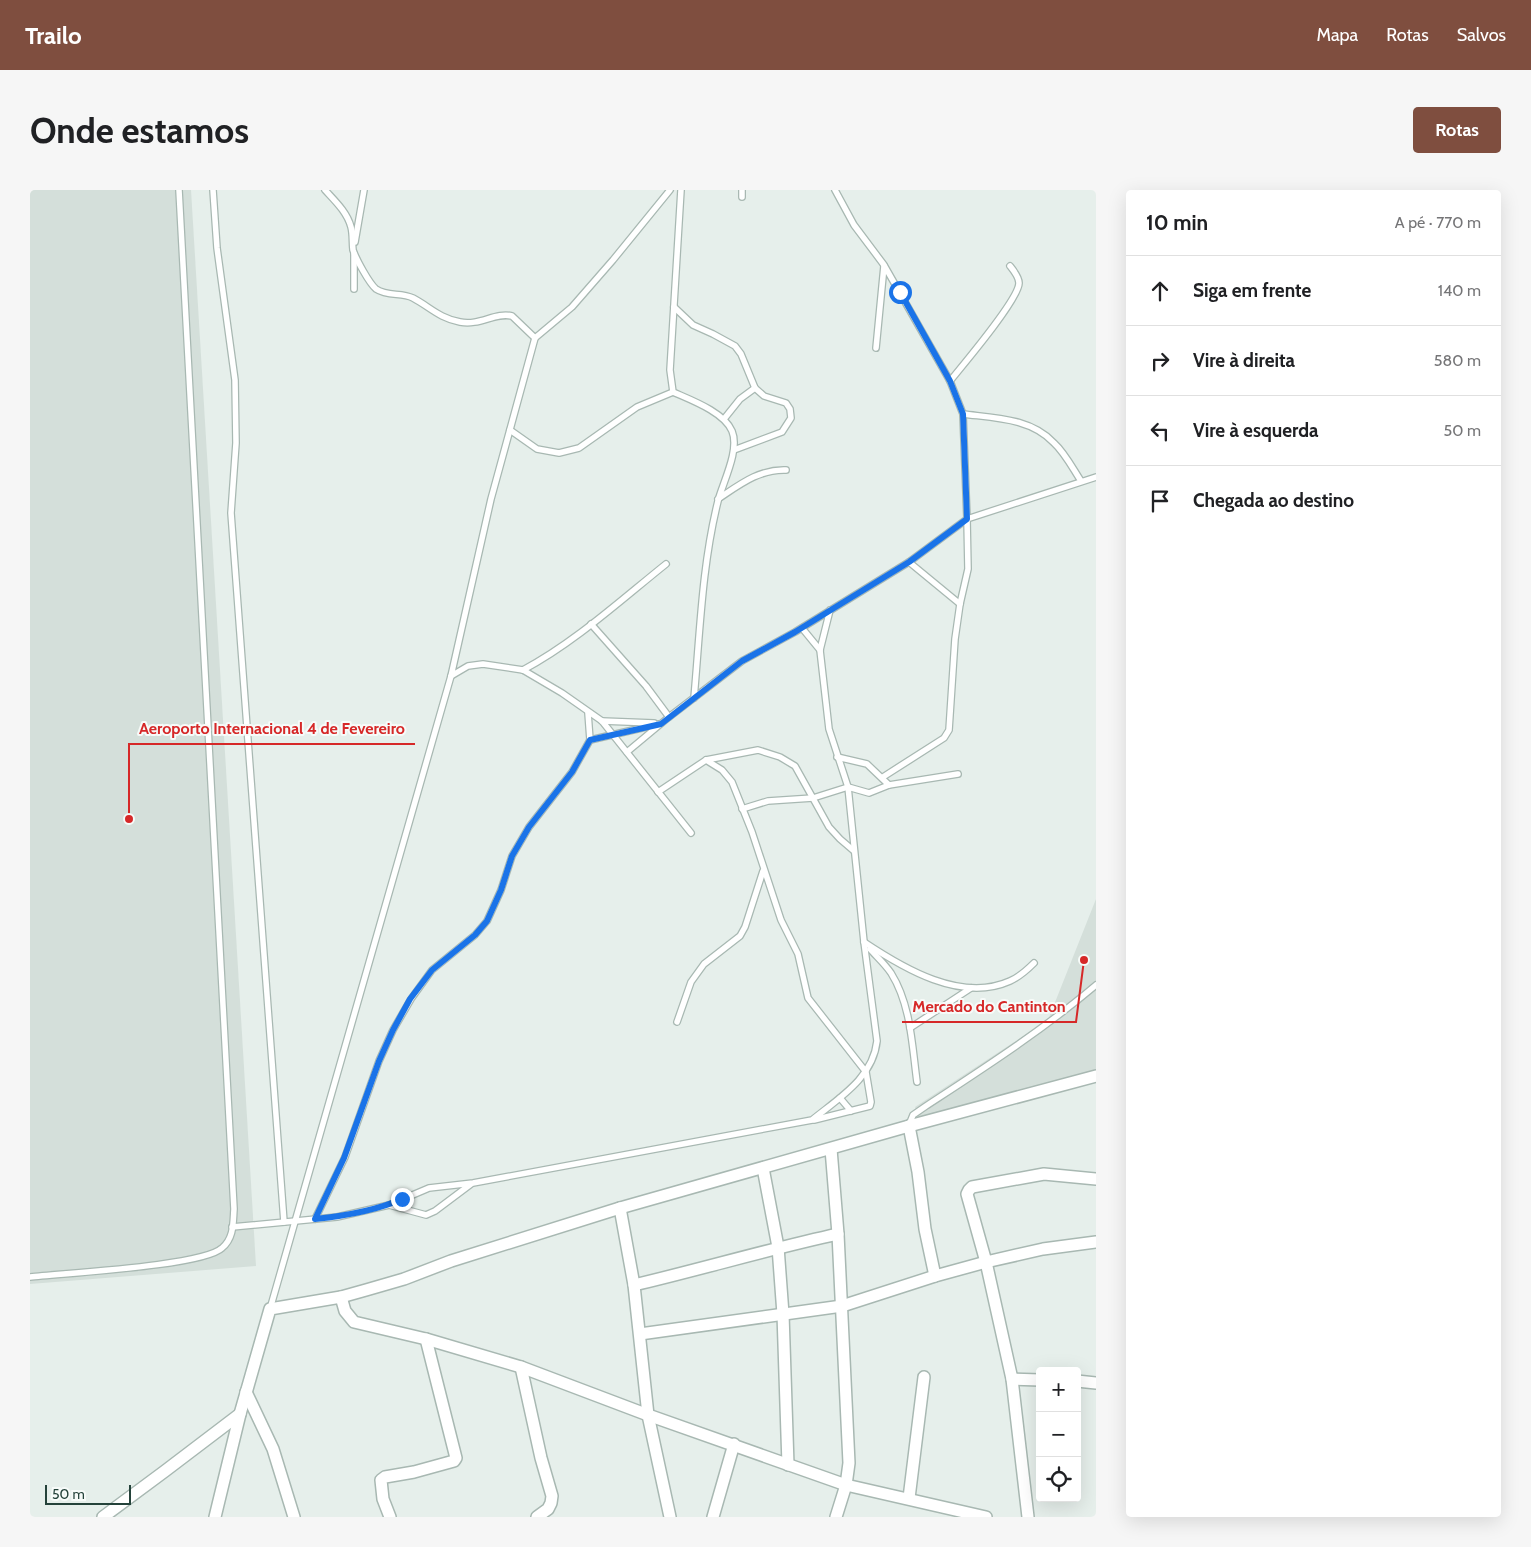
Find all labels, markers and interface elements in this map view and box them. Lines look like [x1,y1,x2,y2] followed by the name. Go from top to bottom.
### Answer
[25,21,82,50] text: Trailo
[1316,24,1358,46] text: Mapa
[1386,24,1429,46] text: Rotas
[1457,24,1506,46] text: Salvos
[1413,107,1501,153] button: Rotas
[30,109,249,152] text: Onde estamos
[1146,210,1208,235] text: 10 min
[1395,213,1481,232] text: A pé · 770 m
[1146,277,1174,305] icon: ahead
[1193,279,1311,302] text: Siga em frente
[889,281,912,304] route start
[1438,281,1481,300] text: 140 m
[1146,347,1174,375] icon: right
[1193,349,1295,372] text: Vire à direita
[1434,351,1481,370] text: 580 m
[1146,417,1174,445] icon: left
[1193,419,1319,442] text: Vire à esquerda
[1444,421,1481,440] text: 50 m
[1146,487,1174,515] icon: arrive
[1193,489,1354,512] text: Chegada ao destino
[129,713,415,744] callout: Aeroporto Internacional 4 de Fevereiro
[139,719,405,738] text: Aeroporto Internacional 4 de Fevereiro
[902,991,1076,1022] callout: Mercado do Cantinton
[912,997,1066,1016] text: Mercado do Cantinton
[391,1188,414,1211] route end
[1036,1367,1081,1502] map controls
[1036,1367,1081,1412] button: +
[1036,1412,1081,1457] button: −
[1036,1457,1081,1502] button: locate
[45,1482,131,1505] scale bar
[52,1485,85,1503] text: 50 m

